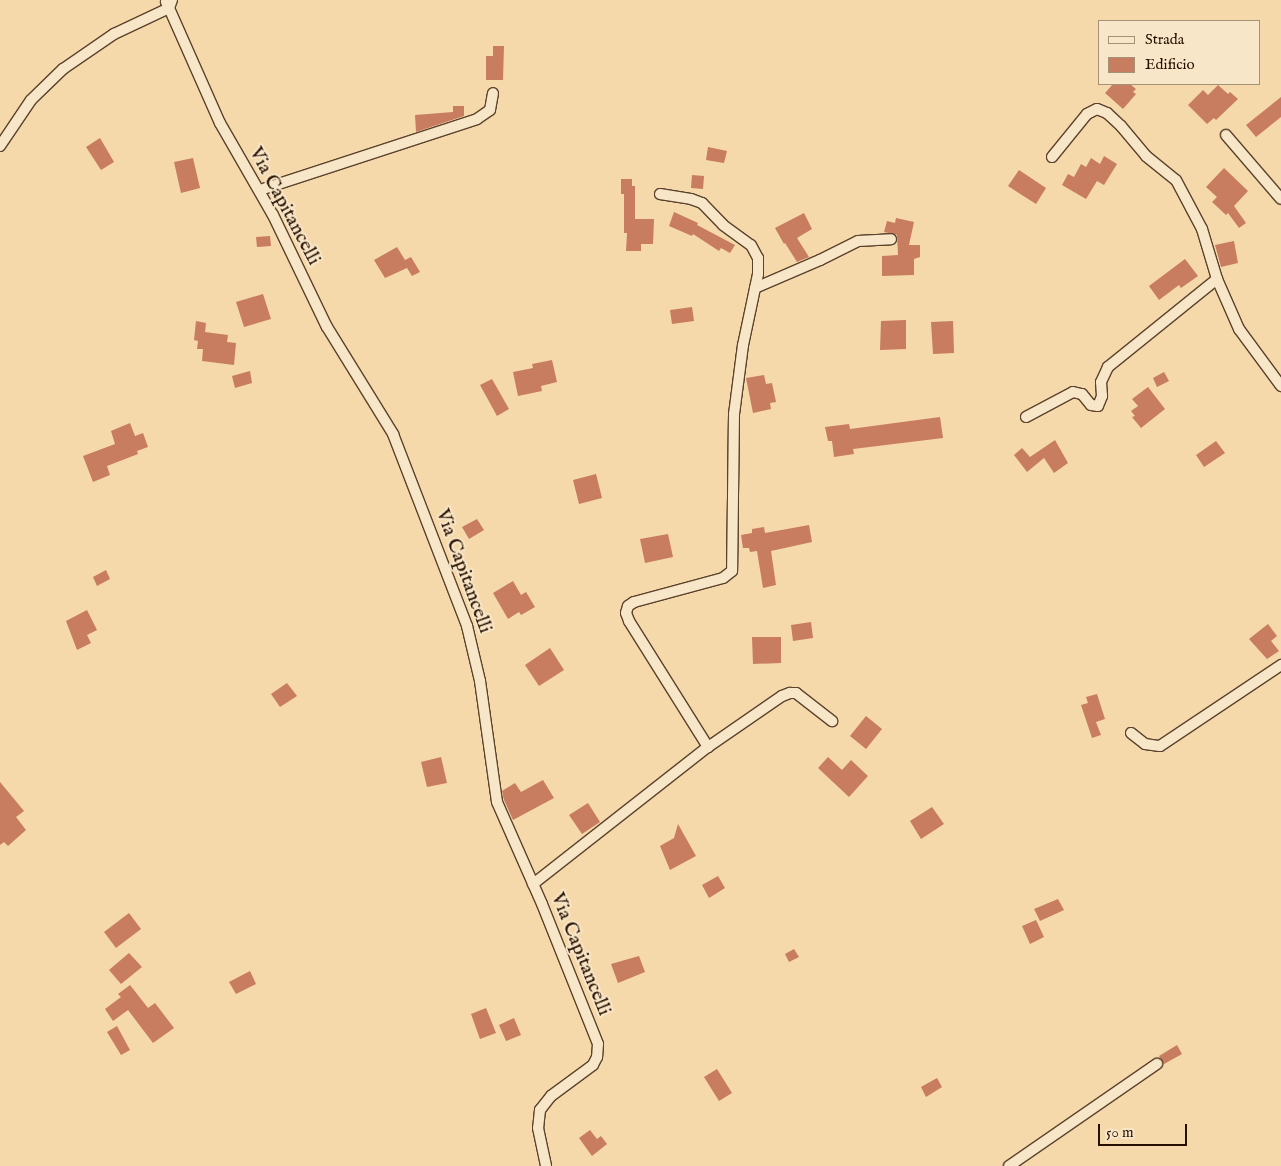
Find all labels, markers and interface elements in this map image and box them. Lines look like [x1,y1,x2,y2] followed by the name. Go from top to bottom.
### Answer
[1098,20,1261,85] legend
[1145,30,1184,49] text: Strada
[1145,55,1195,74] text: Edificio
[244,143,326,269] street label: Via Capitancelli
[430,506,498,636] street label: Via Capitancelli
[545,889,617,1019] street label: Via Capitancelli
[1101,1114,1190,1146] scale bar
[1106,1123,1134,1142] text: 50 m

